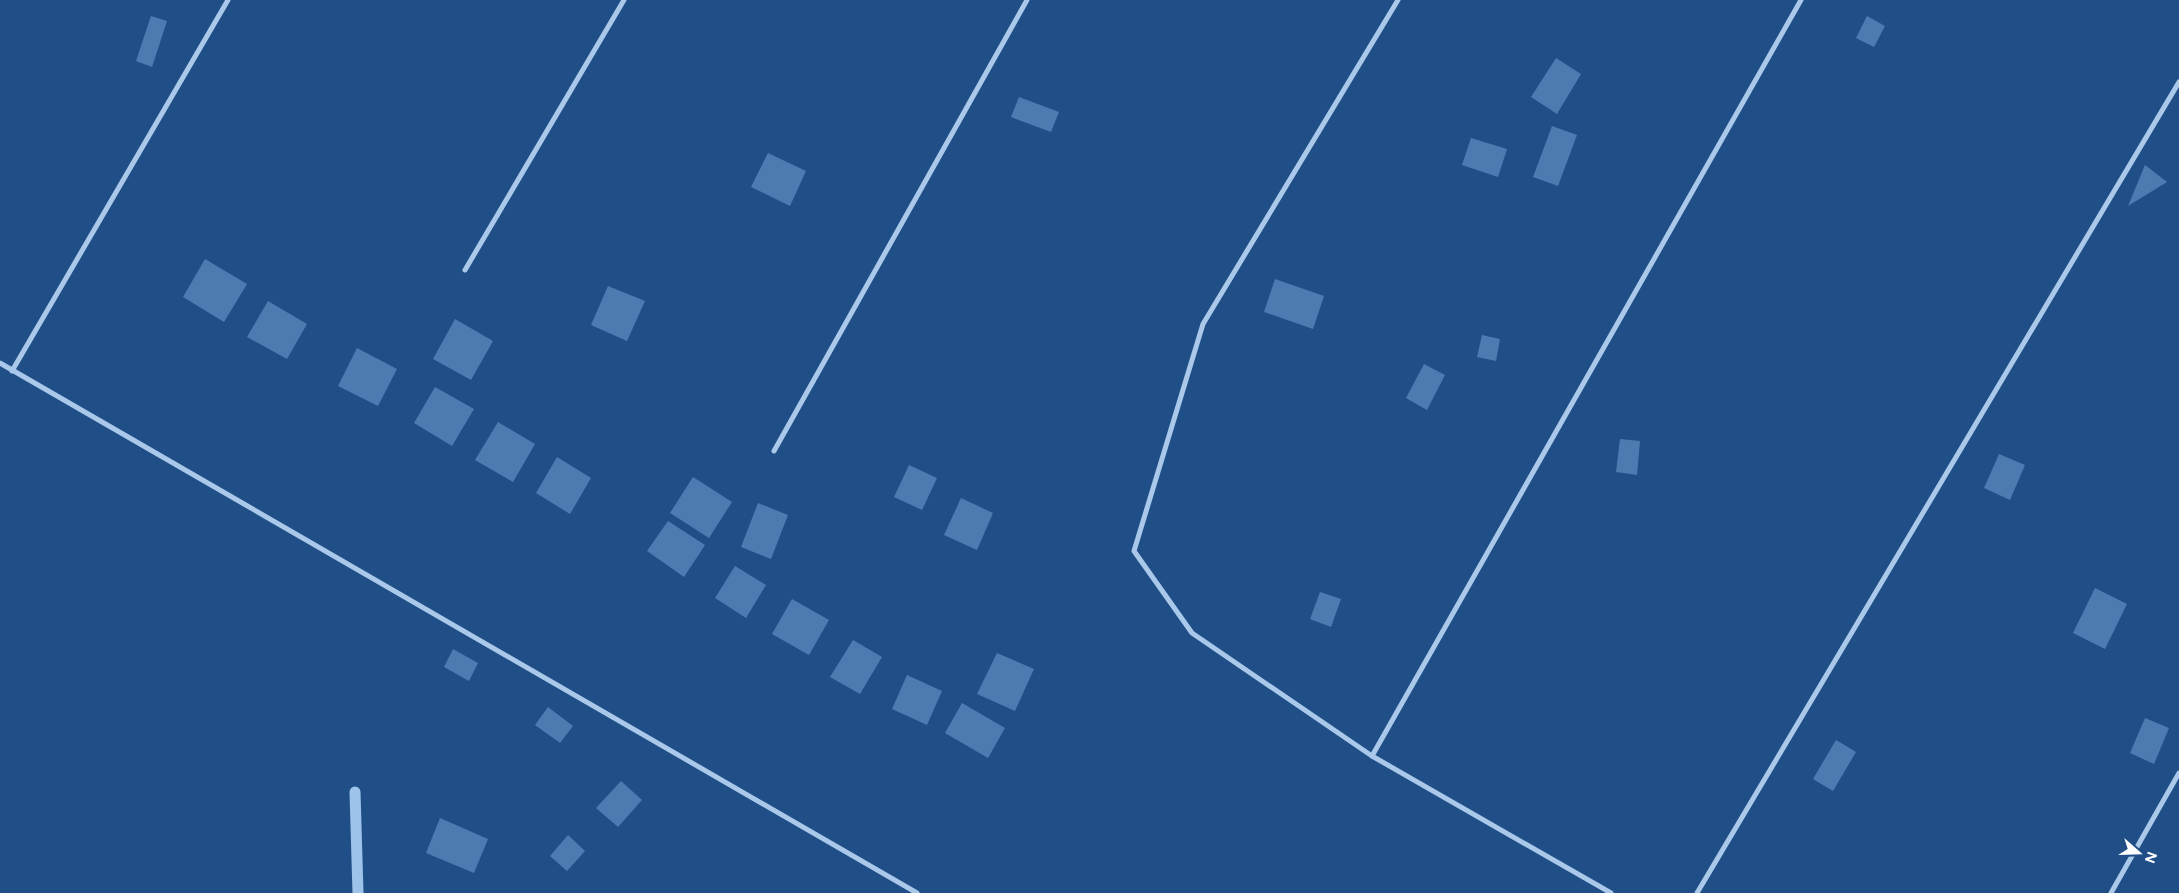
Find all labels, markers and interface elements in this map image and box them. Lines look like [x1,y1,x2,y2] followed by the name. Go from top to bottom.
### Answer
[2114,828,2164,878] north arrow
[2141,849,2161,865] text: N

